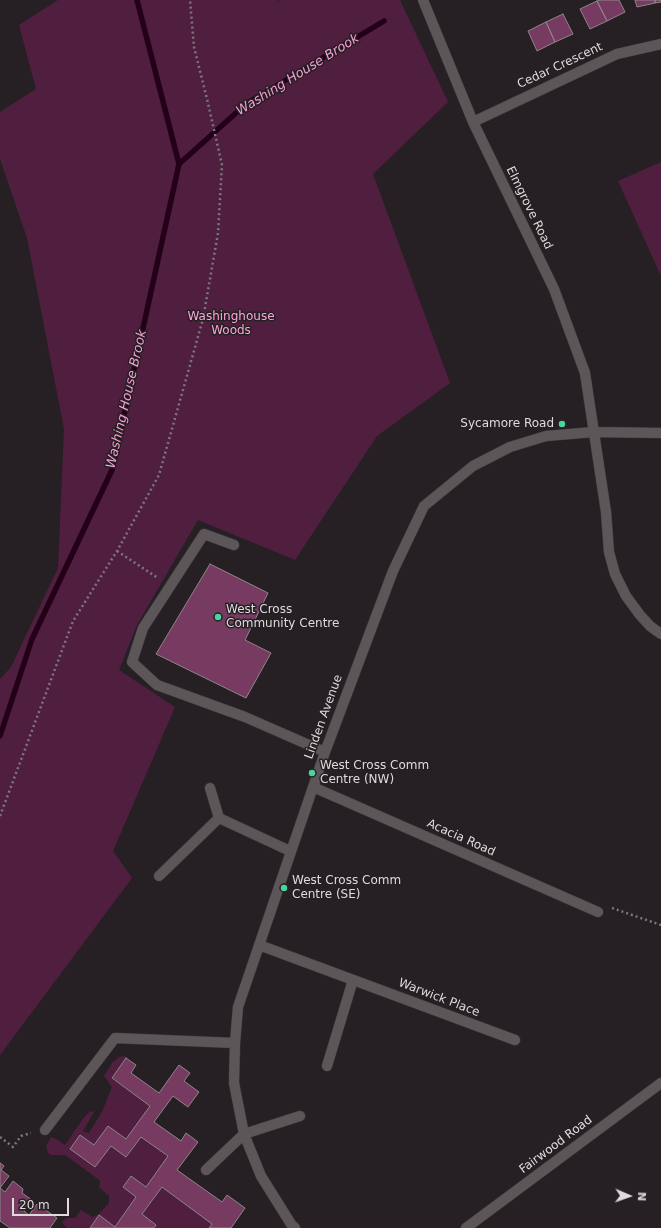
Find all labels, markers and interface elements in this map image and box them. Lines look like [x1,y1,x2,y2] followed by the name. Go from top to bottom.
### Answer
[234,31,362,119] water label: Washing House Brook
[515,40,605,92] street label: Cedar Crescent
[503,164,555,252] street label: Elmgrove Road
[187,310,275,338] park label: Washinghouse Woods
[103,328,151,470] water label: Washing House Brook
[460,417,554,431] place label: Sycamore Road
[557,419,567,429] marker: Sycamore Road
[226,603,339,631] place label: West Cross Community Centre
[213,612,223,622] marker: West Cross Community Centre
[302,673,346,761] street label: Linden Avenue
[320,759,429,787] place label: West Cross Comm Centre (NW)
[307,768,317,778] marker: West Cross Comm Centre (NW)
[425,817,497,859] street label: Acacia Road
[292,874,401,902] place label: West Cross Comm Centre (SE)
[279,883,289,893] marker: West Cross Comm Centre (SE)
[396,976,482,1020] street label: Warwick Place
[517,1113,595,1177] street label: Fairwood Road
[609,1176,649,1216] north arrow
[14,1190,71,1216] scale bar
[635,1192,648,1201] text: N
[19,1198,50,1212] text: 20 m

